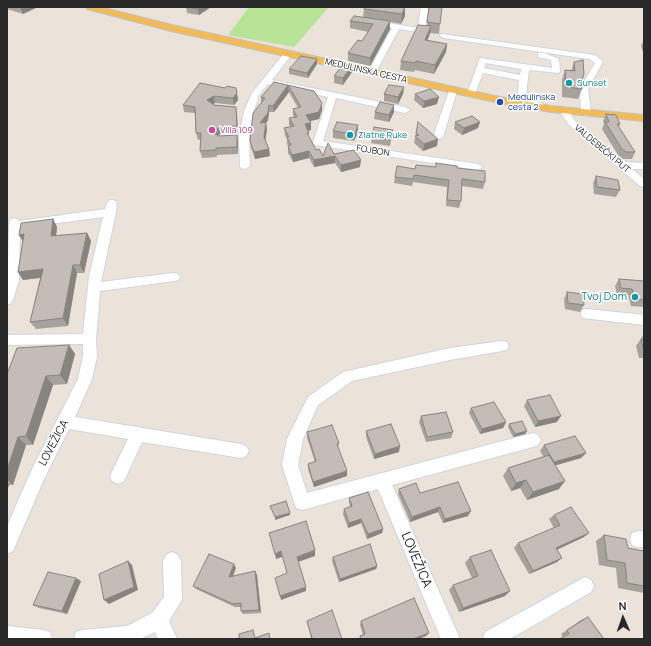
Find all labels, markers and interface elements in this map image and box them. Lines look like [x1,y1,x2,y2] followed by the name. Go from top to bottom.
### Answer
[324,56,408,86] street label: MEDULINSKA CESTA
[564,78,574,88] marker: Sunset
[577,78,607,88] place label: Sunset
[508,92,555,113] place label: Medulinska cesta 2
[495,97,505,107] marker: Medulinska cesta 2
[572,123,632,175] street label: VALDEBEČKI PUT
[207,125,217,135] marker: Villa 109
[220,125,253,135] place label: Villa 109
[345,130,355,140] marker: Zlatne Ruke
[358,130,407,140] place label: Zlatne Ruke
[356,143,390,159] street label: FOJBON
[581,290,627,304] place label: Tvoj Dom
[630,292,640,302] marker: Tvoj Dom
[36,418,72,468] street label: LOVEŽICA
[397,530,435,590] street label: LOVEŽICA
[603,598,643,638] north arrow
[618,598,627,613] text: N

